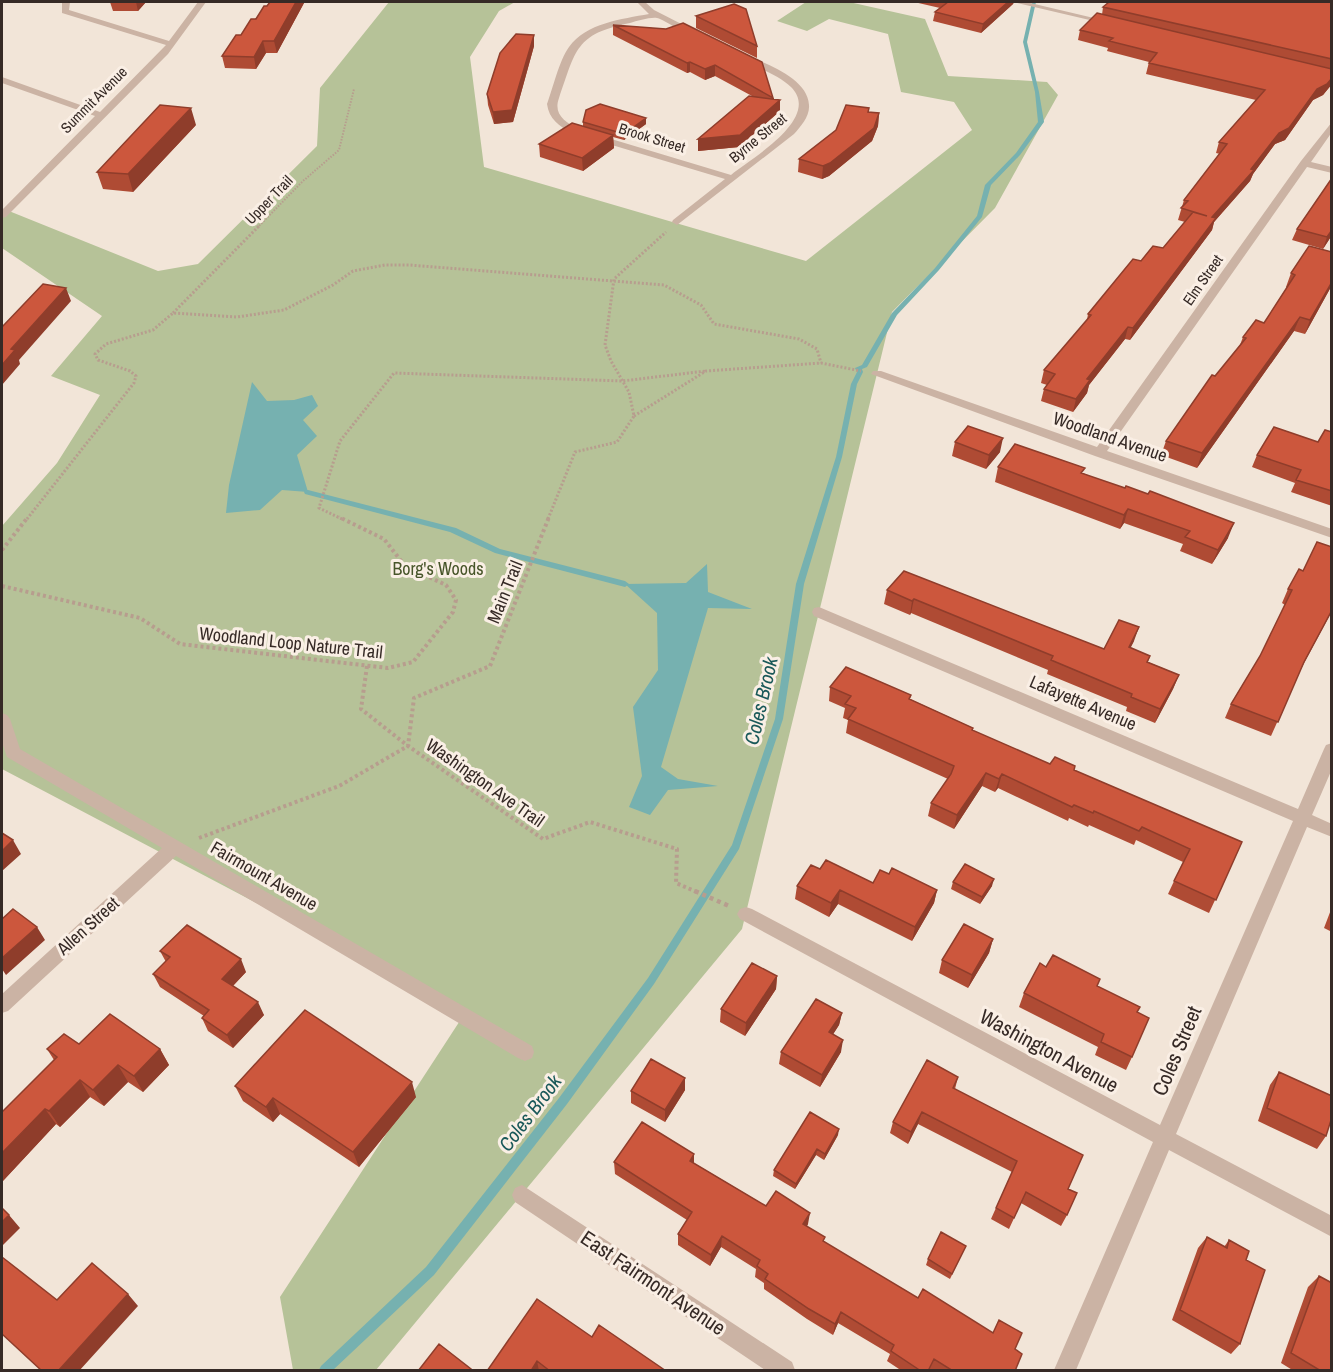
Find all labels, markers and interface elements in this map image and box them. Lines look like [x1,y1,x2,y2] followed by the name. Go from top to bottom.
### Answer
[56,61,132,138] street label: Summit Avenue
[725,108,791,167] street label: Byrne Street
[616,117,688,158] street label: Brook Street
[240,170,297,229] street label: Upper Trail
[1178,250,1228,309] street label: Elm Street
[1050,405,1171,468] street label: Woodland Avenue
[392,556,484,581] park label: Borg's Woods
[481,557,528,627] street label: Main Trail
[198,620,384,665] street label: Woodland Loop Nature Trail
[737,654,784,747] water label: Coles Brook
[1026,669,1140,736] street label: Lafayette Avenue
[421,732,550,833] street label: Washington Ave Trail
[206,835,322,916] street label: Fairmount Avenue
[50,891,124,961] street label: Allen Street
[1145,1001,1208,1100] street label: Coles Street
[975,1002,1124,1099] street label: Washington Avenue
[492,1068,568,1156] water label: Coles Brook
[575,1223,732,1342] street label: East Fairmont Avenue

